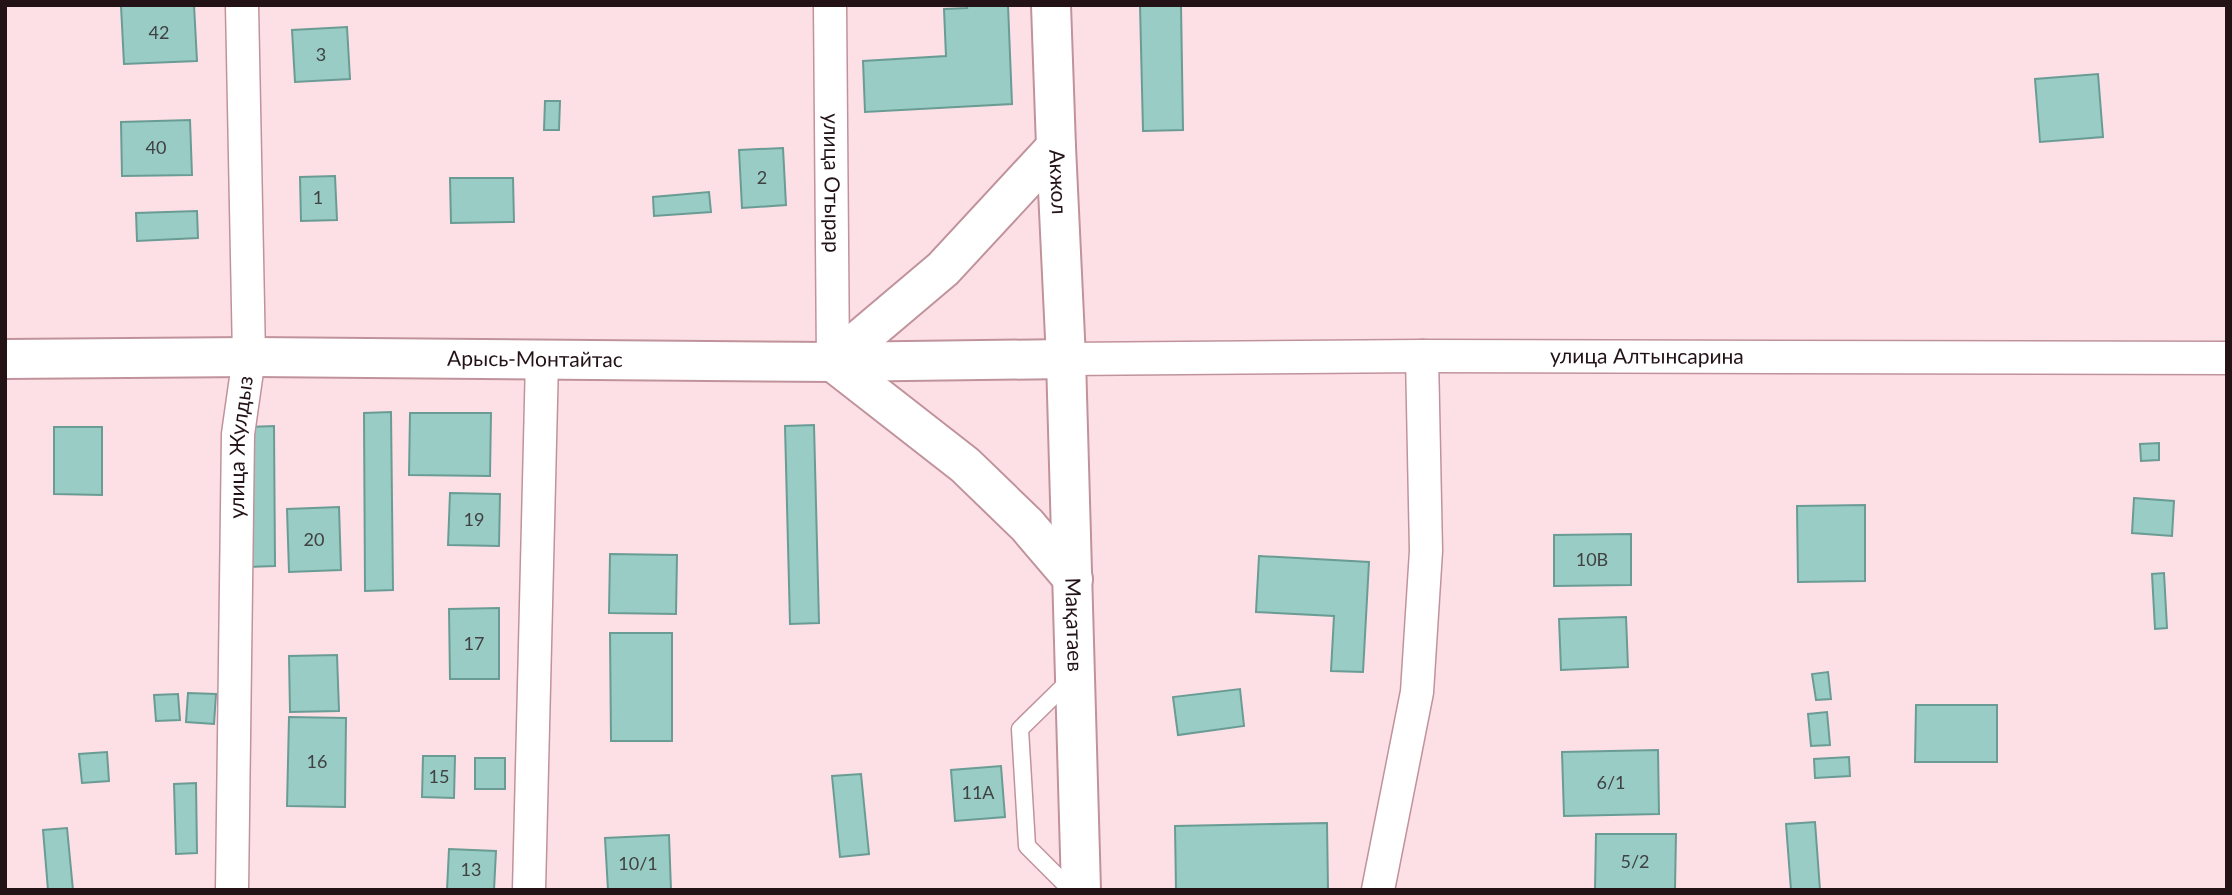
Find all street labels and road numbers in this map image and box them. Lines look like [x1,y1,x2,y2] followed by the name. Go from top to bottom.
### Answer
[820,113,846,253] street label: улица Отырар
[1045,149,1073,215] street label: Акжол
[1550,342,1744,368] street label: улица Алтынсарина
[447,345,623,371] street label: Арысь-Монтайтас
[223,374,257,519] street label: улица Жулдыз
[1061,577,1089,672] street label: Мақатаев

